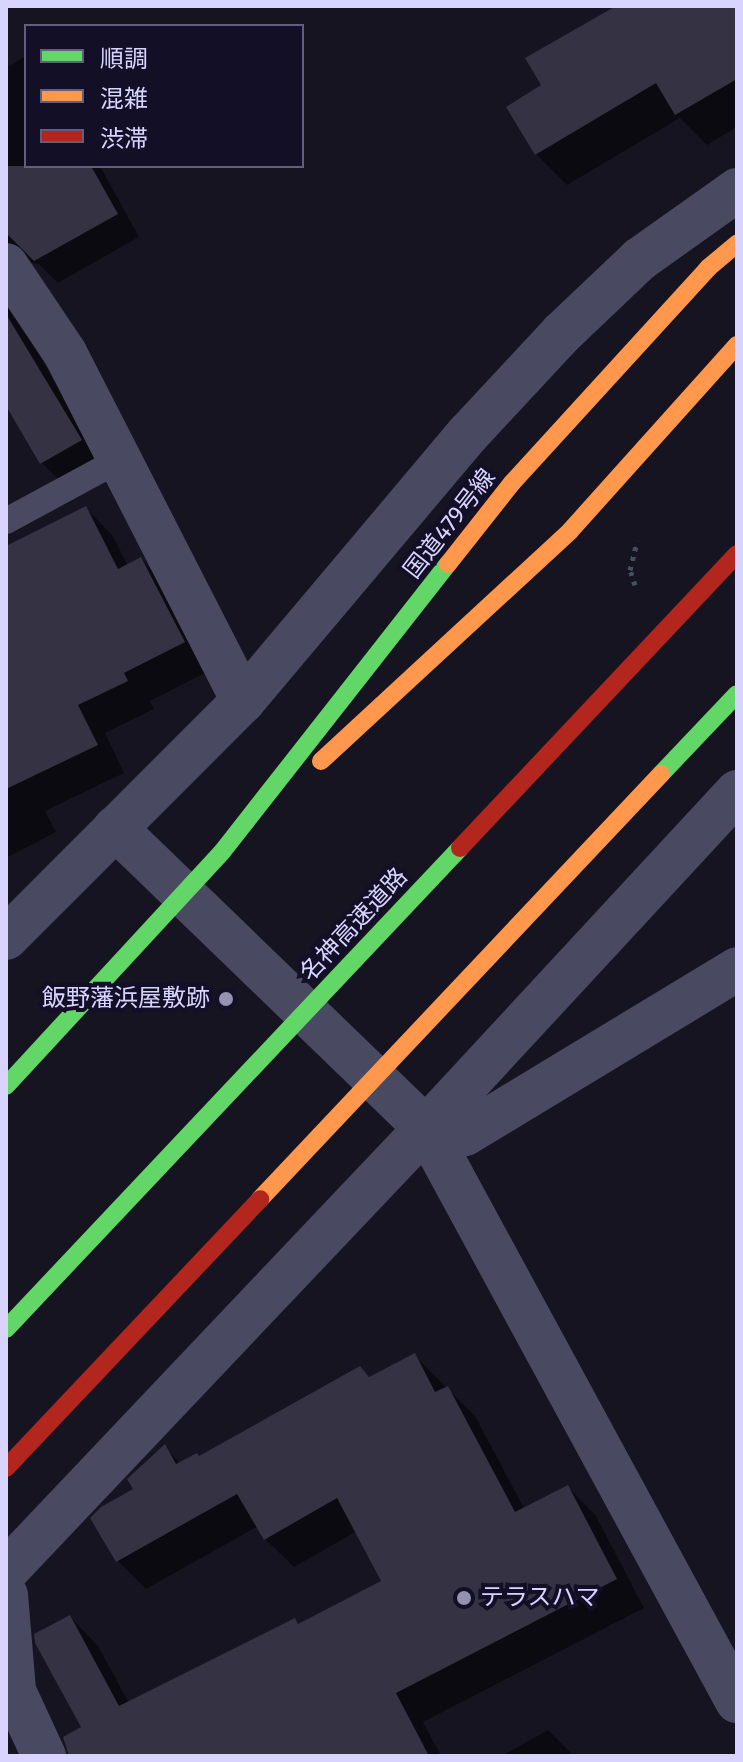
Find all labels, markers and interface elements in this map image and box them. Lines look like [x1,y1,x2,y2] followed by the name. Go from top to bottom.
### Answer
[24,24,304,168] legend
[100,45,148,73] text: 順調
[100,85,148,113] text: 混雑
[100,125,148,153] text: 渋滞
[398,464,502,584] street label: 国道479号線
[294,863,414,987] street label: 名神高速道路
[42,985,210,1013] place label: 飯野藩浜屋敷跡
[217,990,235,1008] marker: 飯野藩浜屋敷跡
[480,1584,600,1612] place label: テラスハマ
[455,1589,473,1607] marker: テラスハマ

